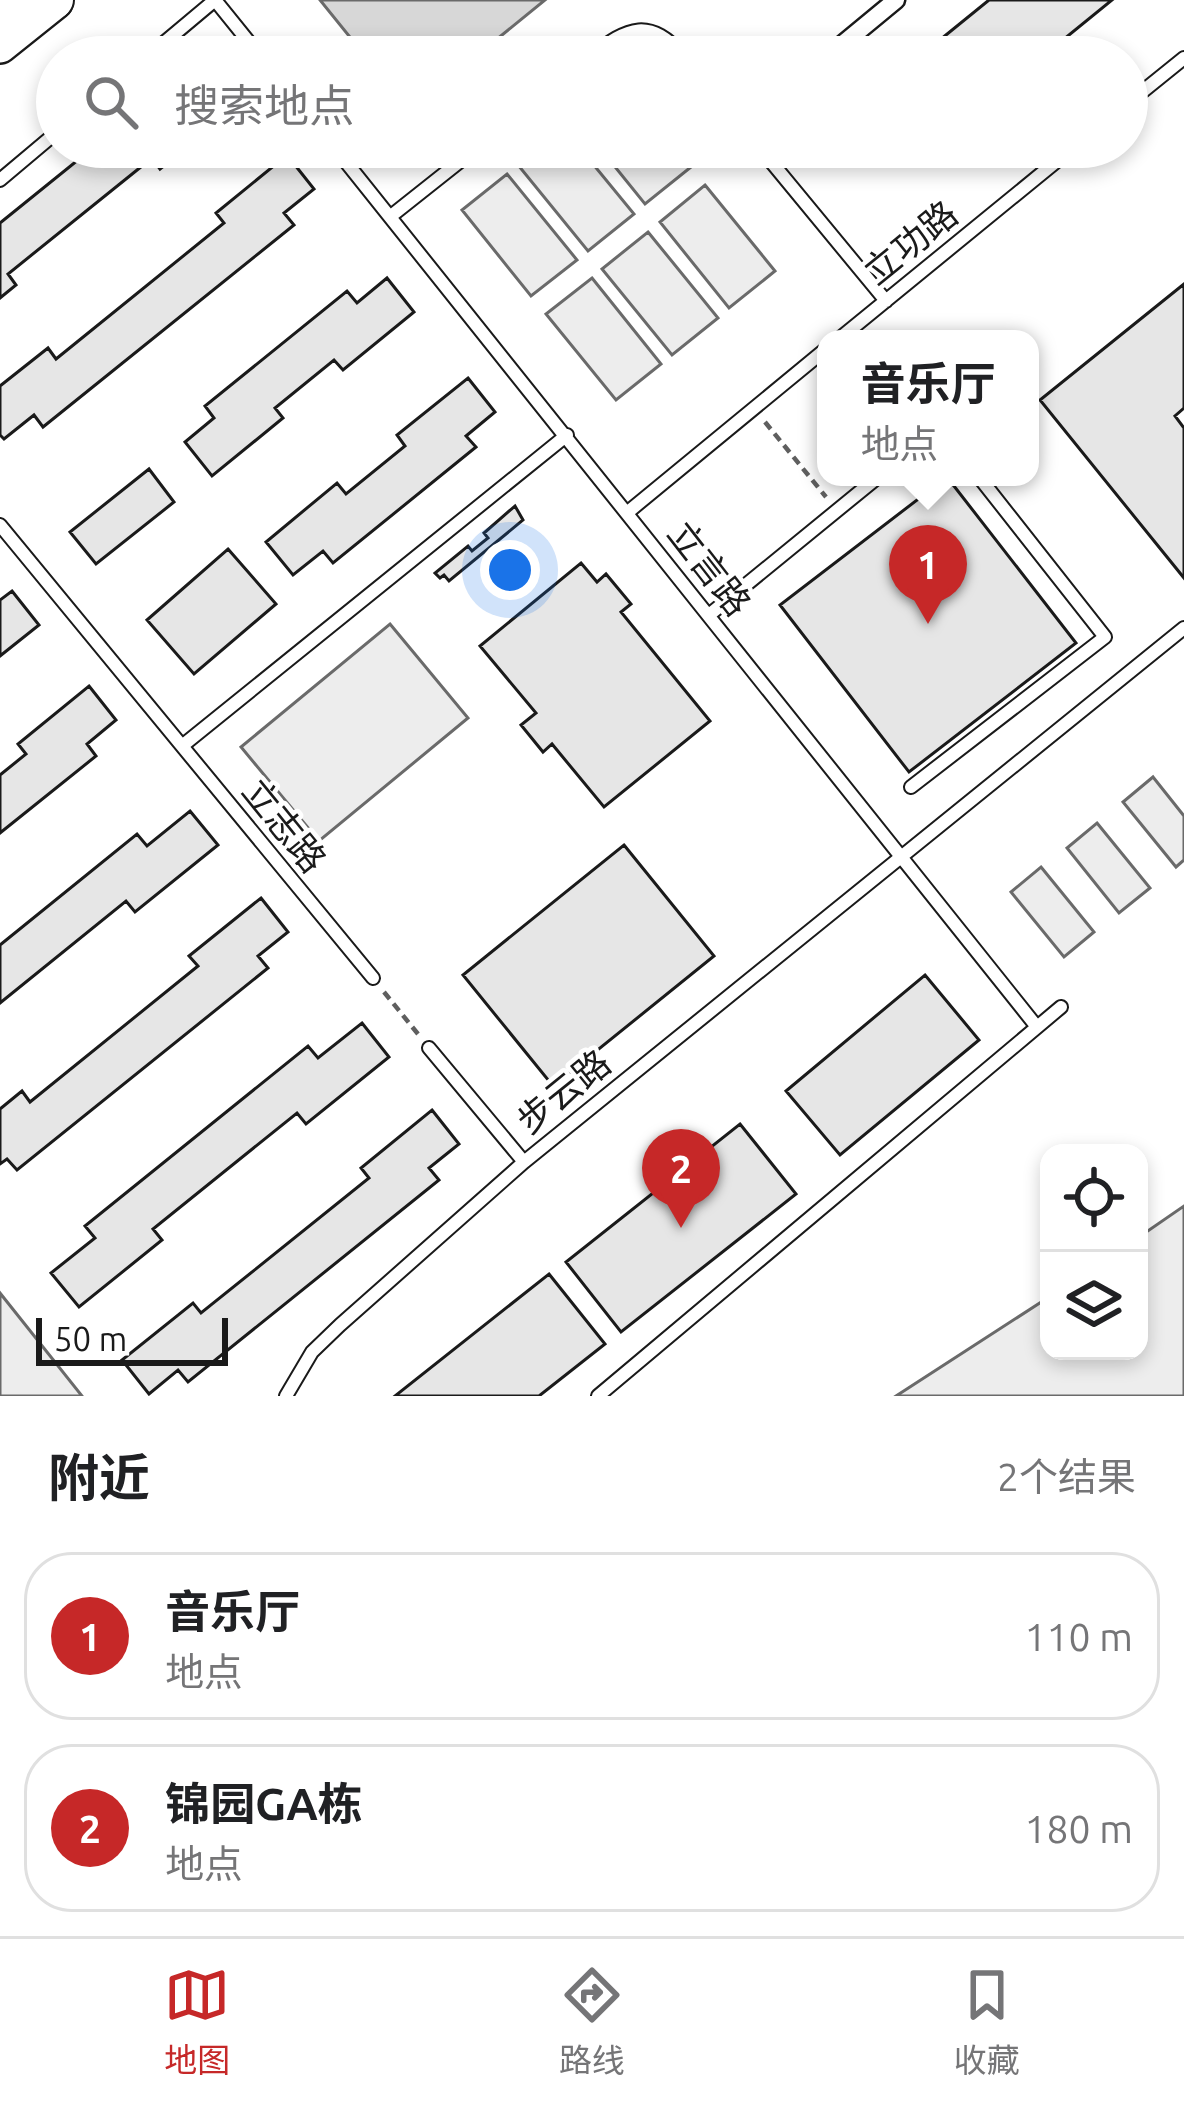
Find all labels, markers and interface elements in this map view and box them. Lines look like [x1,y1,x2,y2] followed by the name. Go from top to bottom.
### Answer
[36,36,1148,168] search box
[78,69,144,135] icon: search
[174,80,354,131] text: 搜索地点
[855,192,965,292] street label: 立功路
[817,330,1039,486] popup
[860,358,996,409] text: 音乐厅
[860,422,939,465] text: 地点
[661,513,759,623] street label: 立言路
[889,525,967,624] pin: 1
[480,540,540,600] your location
[235,770,335,880] street label: 立志路
[508,1041,618,1141] street label: 步云路
[642,1129,720,1228] pin: 2
[1040,1144,1148,1360] map controls
[1040,1144,1148,1252] button: locate
[1040,1252,1148,1360] button: layers
[36,1312,228,1365] scale bar
[54,1320,127,1357] text: 50 m
[48,1448,150,1506] text: 附近
[997,1455,1136,1498] text: 2个结果
[165,1586,300,1637] text: 音乐厅
[79,1615,101,1658] text: 1
[1024,1615,1133,1658] text: 110 m
[165,1650,243,1693] text: 地点
[165,1778,363,1829] text: 锦园GA栋
[79,1807,101,1850] text: 2
[1024,1807,1133,1850] text: 180 m
[165,1842,243,1885] text: 地点
[164,1962,230,2082] tab: 地图
[559,1962,625,2082] tab: 路线
[954,1962,1020,2082] tab: 收藏

